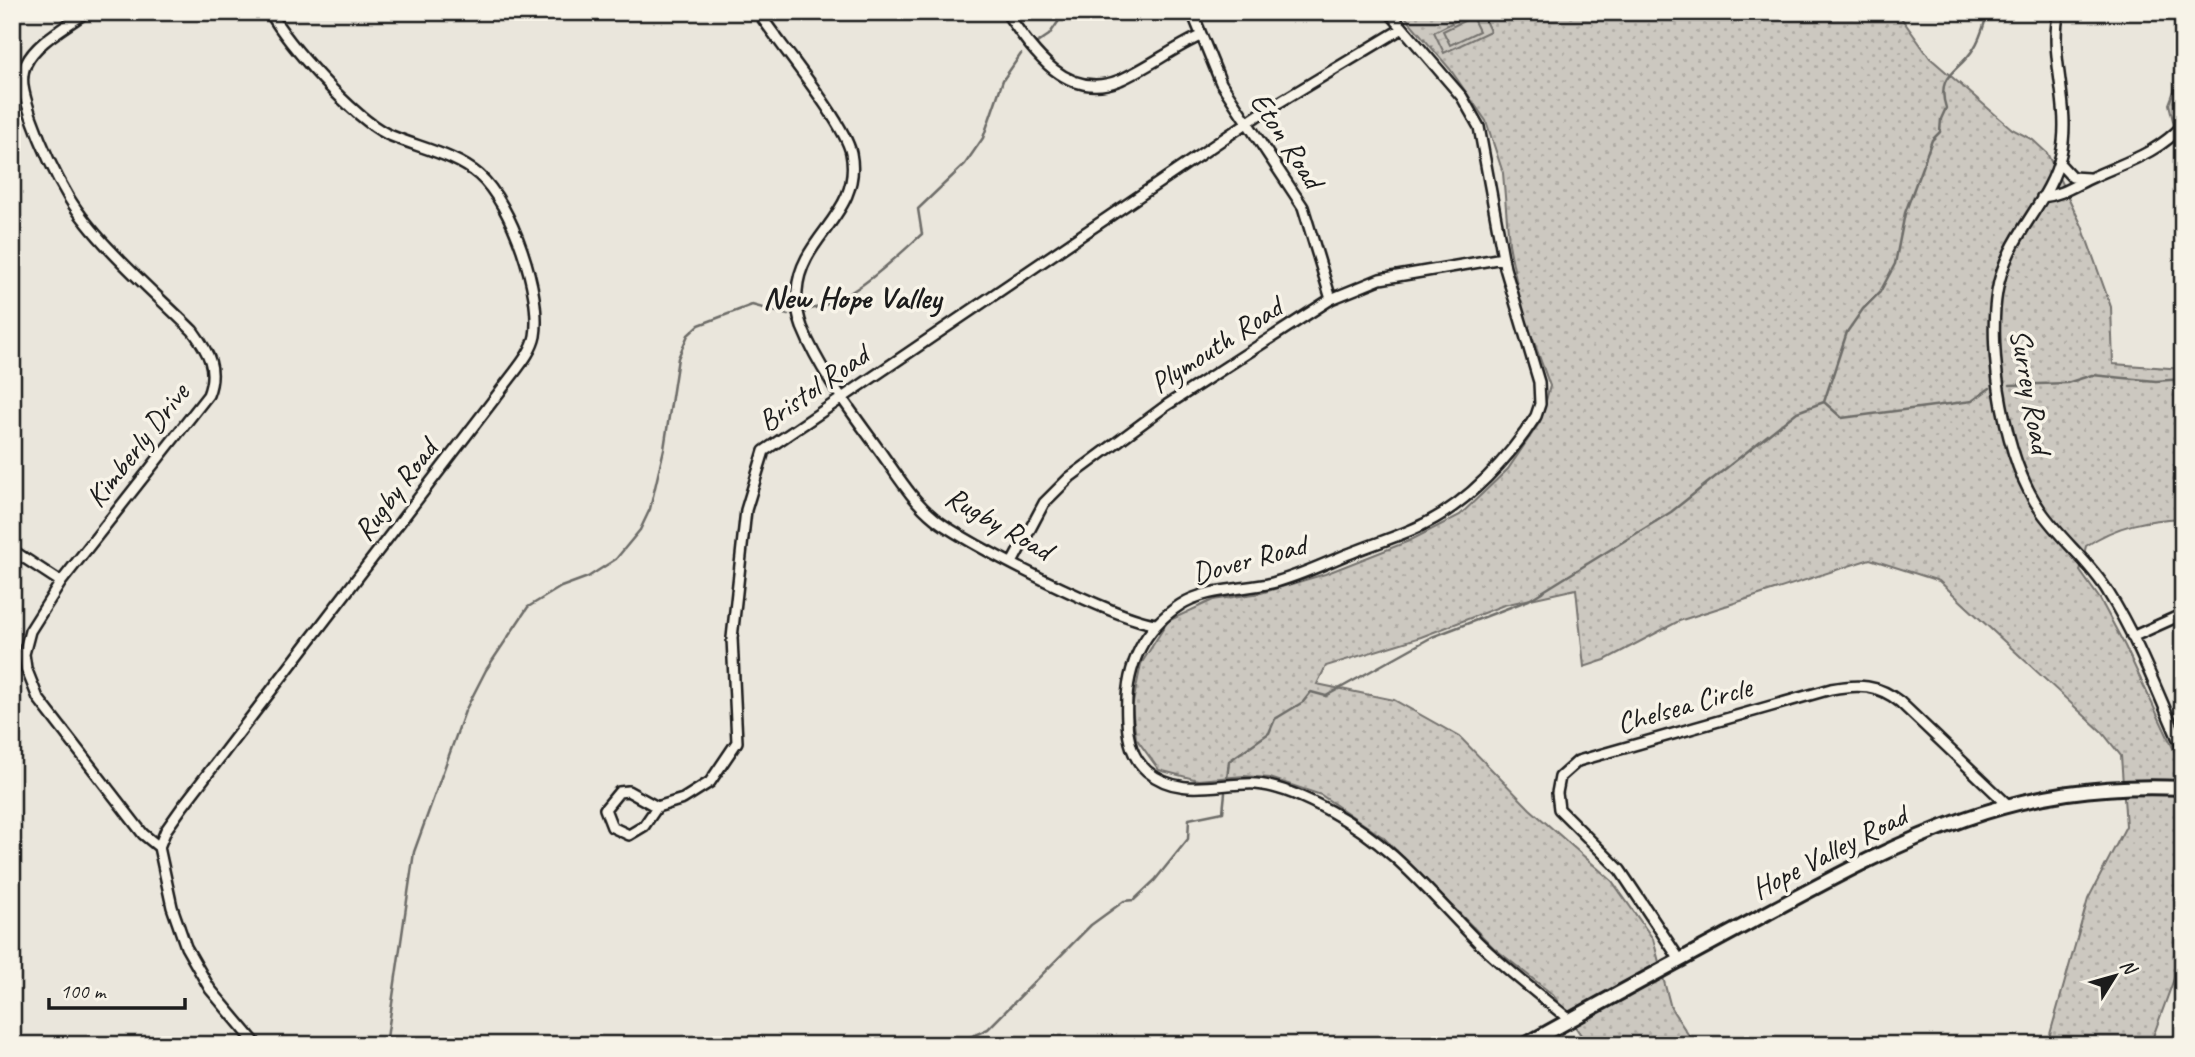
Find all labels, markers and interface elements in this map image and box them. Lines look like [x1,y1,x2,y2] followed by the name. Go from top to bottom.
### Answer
[1242,85,1335,199] street label: Eton Road
[763,277,944,318] district label: New Hope Valley
[1143,286,1293,402] street label: Plymouth Road
[2001,326,2061,460] street label: Surrey Road
[750,334,879,440] street label: Bristol Road
[77,373,199,515] street label: Kimberly Drive
[345,428,448,548] street label: Rugby Road
[939,477,1063,571] street label: Rugby Road
[1188,524,1314,592] street label: Dover Road
[1612,667,1758,742] street label: Chelsea Circle
[1745,795,1917,907] street label: Hope Valley Road
[2080,942,2150,1012] north arrow
[2115,954,2143,981] text: N
[49,966,186,1010] scale bar
[60,978,107,1004] text: 100 m

